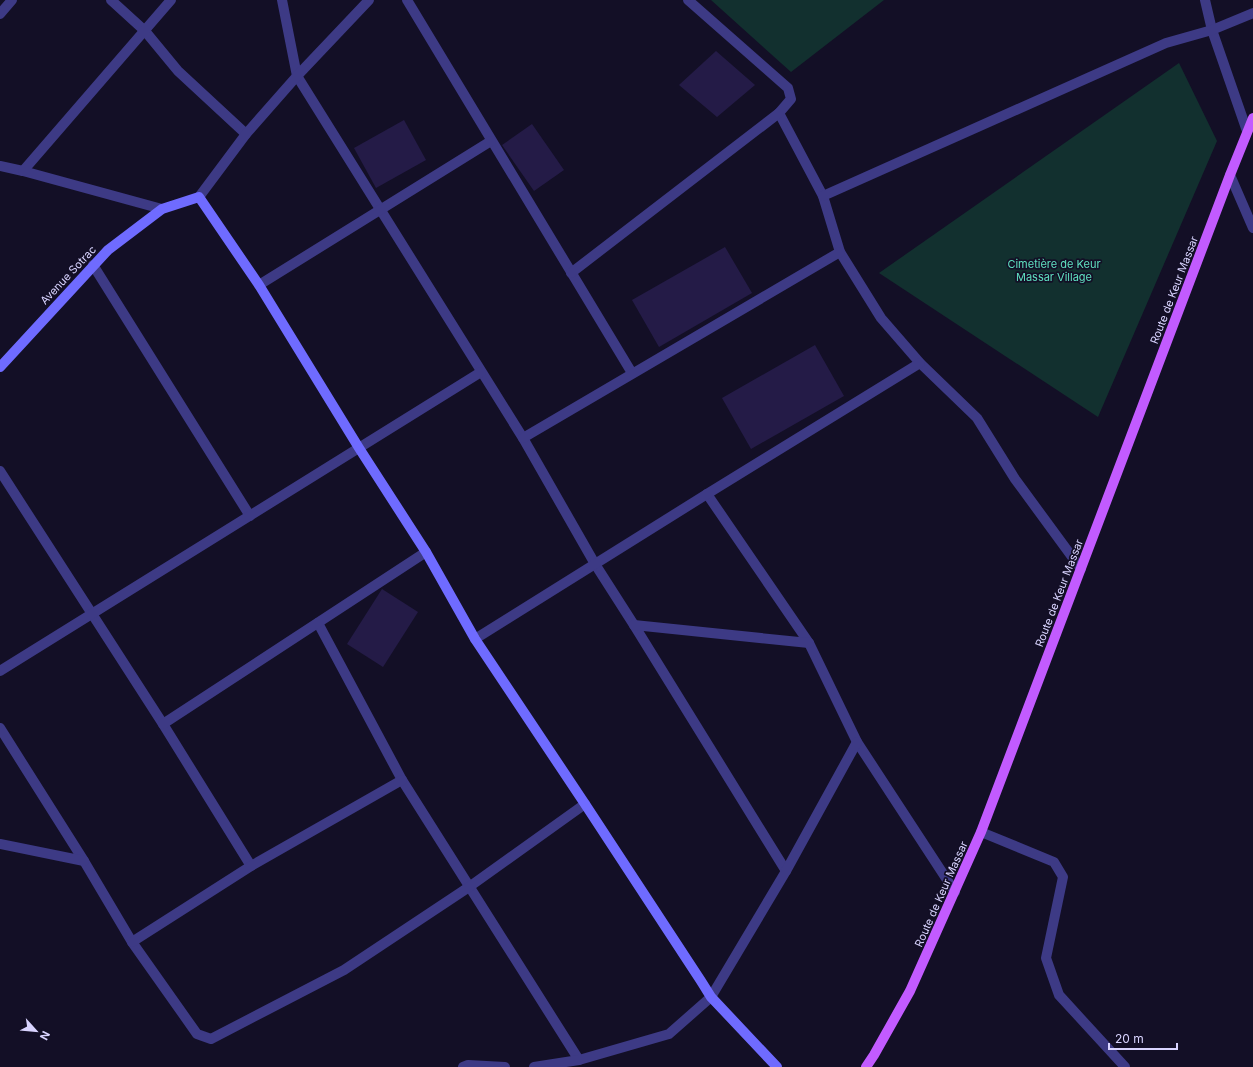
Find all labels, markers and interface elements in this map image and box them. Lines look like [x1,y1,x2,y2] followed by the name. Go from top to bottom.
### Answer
[1147,234,1201,346] street label: Route de Keur Massar
[37,243,99,307] street label: Avenue Sotrac
[1007,257,1101,284] park label: Cimetière de Keur Massar Village
[1032,537,1086,649] street label: Route de Keur Massar
[911,839,971,949] street label: Route de Keur Massar
[16,1011,56,1051] north arrow
[1109,1025,1177,1051] scale bar
[37,1029,53,1042] text: N
[1115,1031,1144,1046] text: 20 m

